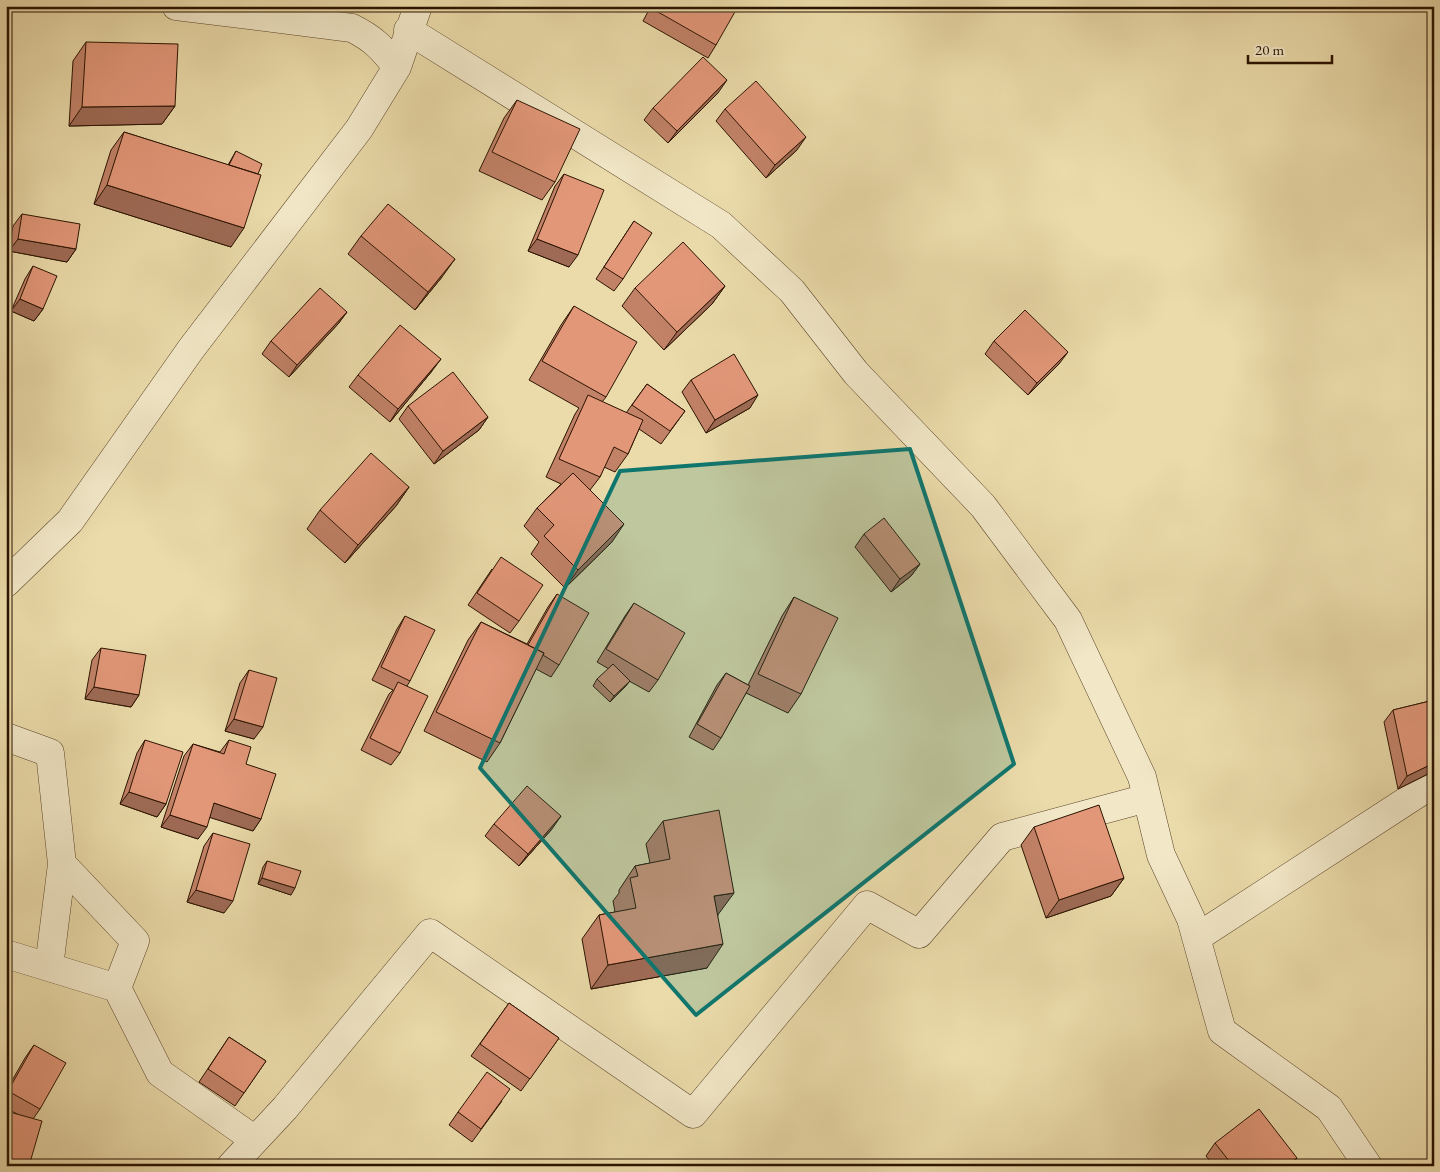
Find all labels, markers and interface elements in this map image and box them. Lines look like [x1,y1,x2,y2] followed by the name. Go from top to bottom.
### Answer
[1248,32,1331,64] scale bar
[1255,40,1284,59] text: 20 m

